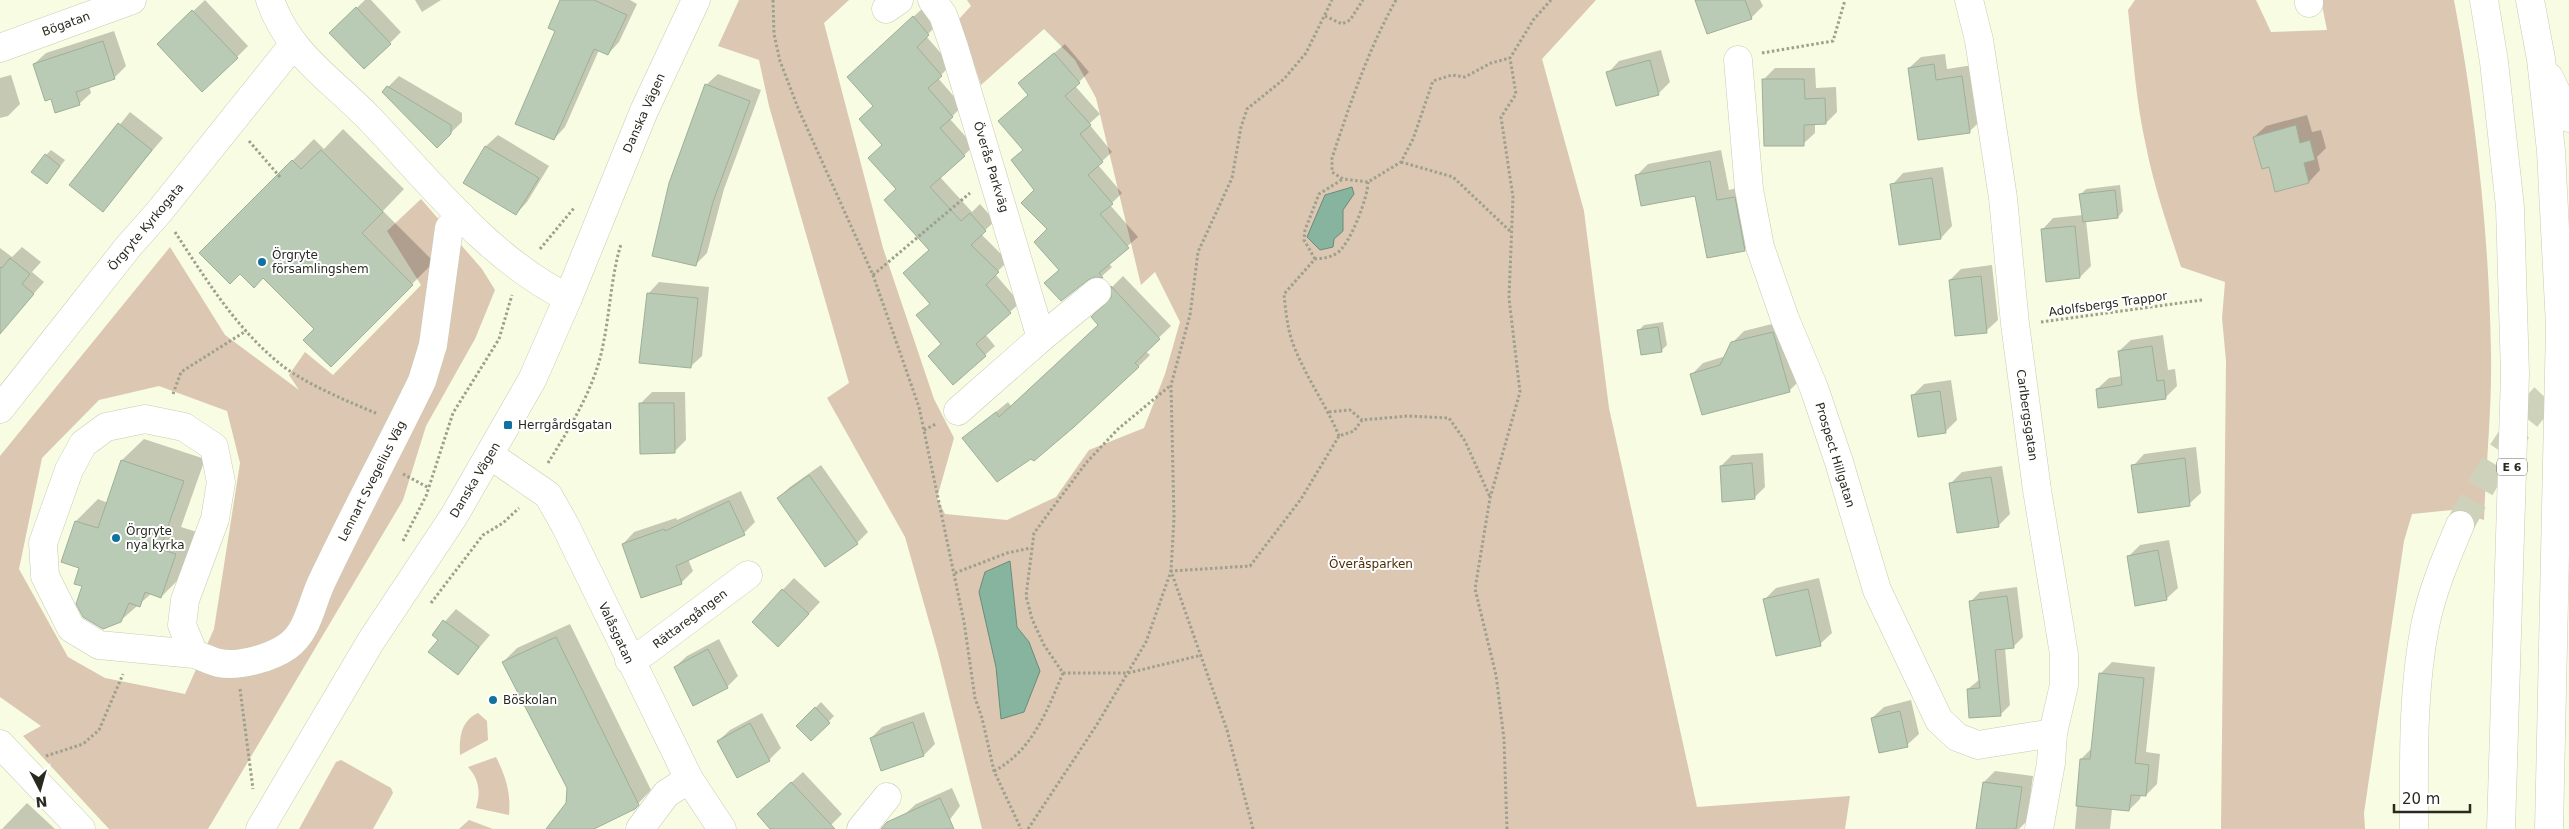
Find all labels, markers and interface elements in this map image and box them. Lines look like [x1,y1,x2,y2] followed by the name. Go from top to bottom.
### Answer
[40,9,92,39] street label: Bögatan
[620,71,668,155] street label: Danska Vägen
[971,119,1013,214] street label: Överås Parkväg
[104,179,187,274] street label: Örgryte Kyrkogata
[272,246,369,276] place label: Örgryte församlingshem
[256,256,268,268] marker: Örgryte församlingshem
[2048,289,2168,319] street label: Adolfsbergs Trappor
[2014,368,2040,462] street label: Carlbergsgatan
[1812,401,1858,509] street label: Prospect Hillgatan
[335,418,409,544] street label: Lennart Svegelius Väg
[518,418,612,432] place label: Herrgårdsgatan
[502,419,514,431] marker: Herrgårdsgatan
[447,440,503,520] street label: Danska Vägen
[2497,458,2527,476] road number: E 6
[126,522,185,552] place label: Örgryte nya kyrka
[110,532,122,544] marker: Örgryte nya kyrka
[1329,555,1413,571] park label: Överåsparken
[650,586,730,652] street label: Rättaregången
[596,600,636,666] street label: Valåsgatan
[503,693,557,707] place label: Böskolan
[487,694,499,706] marker: Böskolan
[15,764,65,814] north arrow
[2394,782,2470,814] scale bar
[2402,790,2440,808] text: 20 m
[35,793,48,810] text: N

